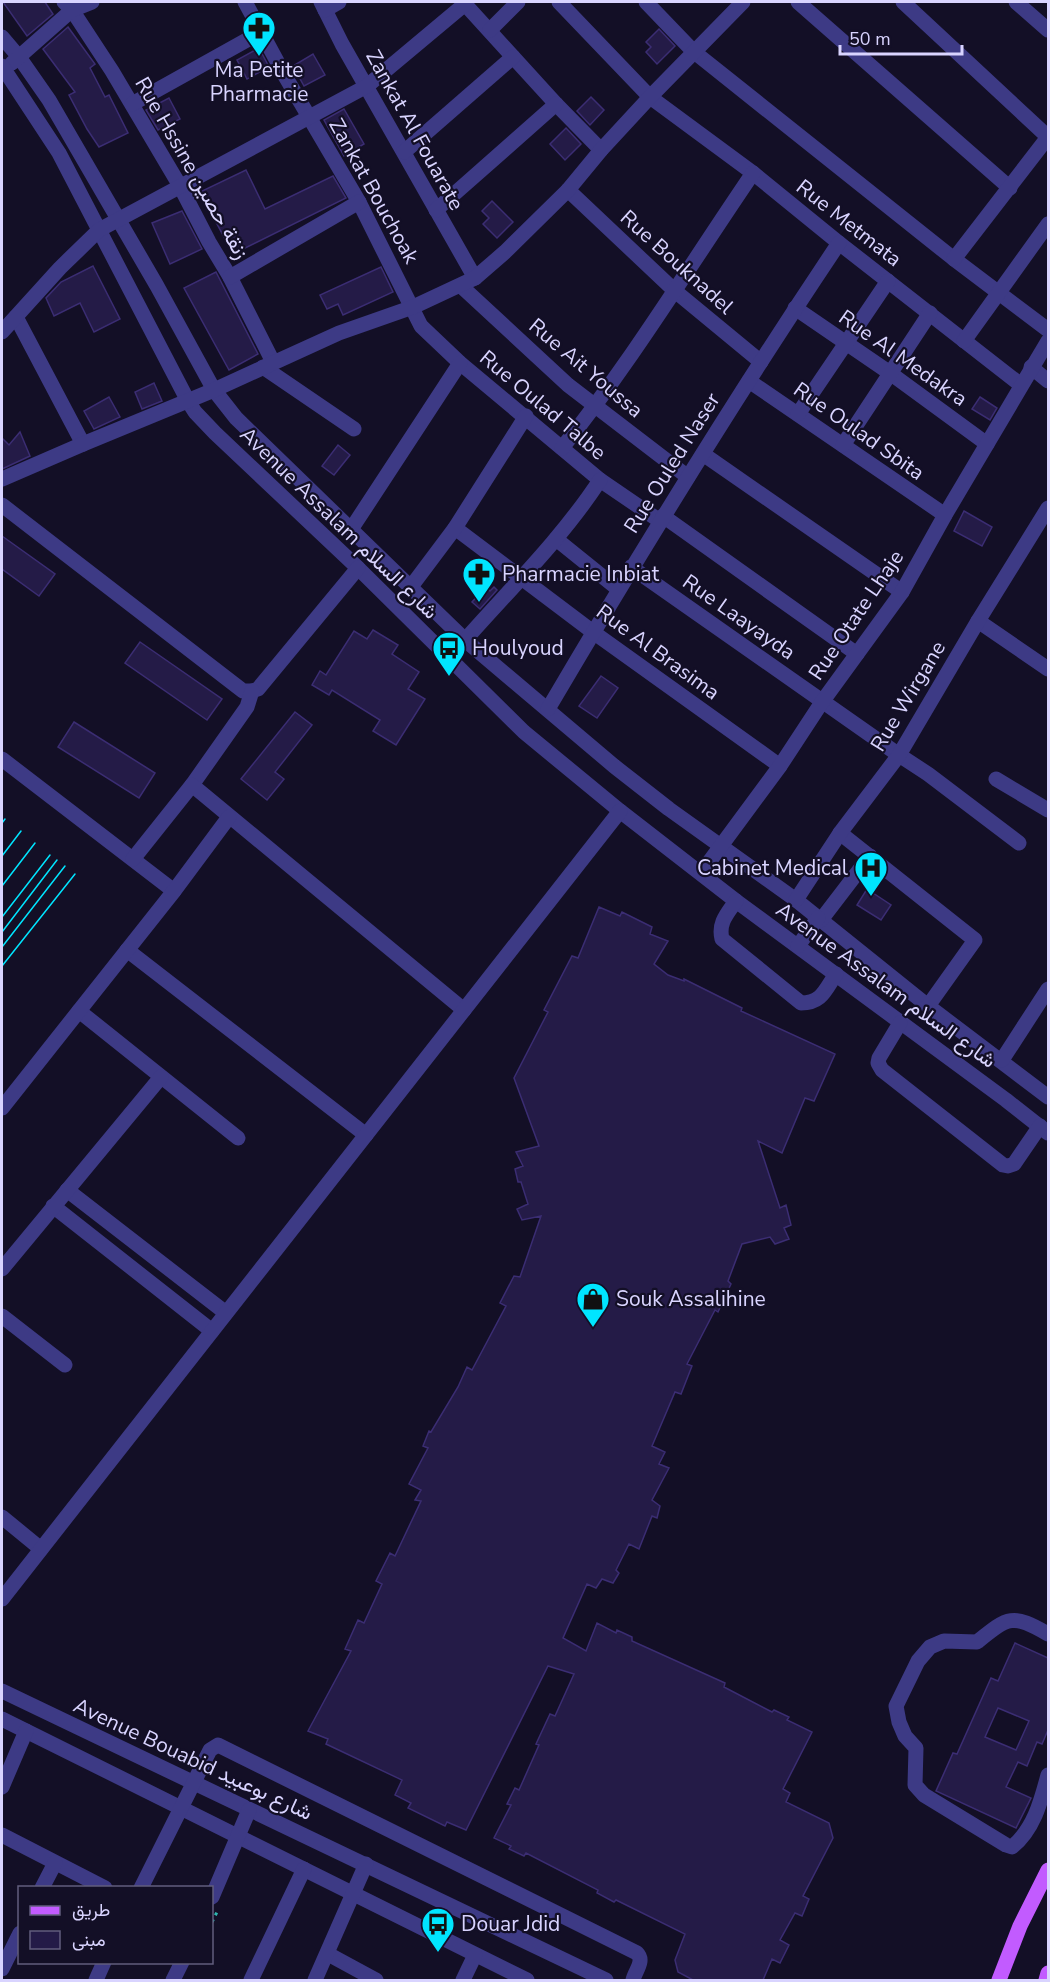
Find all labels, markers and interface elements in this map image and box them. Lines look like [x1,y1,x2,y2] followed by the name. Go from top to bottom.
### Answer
[241,10,277,57] pharmacy icon: Ma Petite Pharmacie
[840,18,962,56] scale bar
[849,27,891,51] text: 50 m
[359,45,471,215] street label: Zankat Al Fouarate
[210,56,308,108] place label: Ma Petite Pharmacie
[128,72,256,264] street label: Rue Hssine زنقة حصين
[322,113,426,269] street label: Zankat Bouchoak
[791,173,907,273] street label: Rue Metmata
[614,204,740,321] street label: Rue Bouknadel
[833,303,973,413] street label: Rue Al Medakra
[523,312,649,424] street label: Rue Ait Youssa
[474,344,612,466] street label: Rue Oulad Talbe
[788,375,930,487] street label: Rue Oulad Sbita
[618,387,727,539] street label: Rue Ouled Naser
[234,421,444,625] street label: Avenue Assalam شارع السلام
[802,544,910,686] street label: Rue Otate Lhaje
[461,556,497,603] pharmacy icon: Pharmacie Inbiat
[502,560,660,588] place label: Pharmacie Inbiat
[677,568,801,666] street label: Rue Laayayda
[591,598,725,706] street label: Rue Al Brasima
[431,630,467,677] bus stop icon: Houlyoud
[472,634,564,662] place label: Houlyoud
[864,636,952,756] street label: Rue Wirgane
[853,850,889,897] hospital icon: Cabinet Medical
[697,854,849,882] place label: Cabinet Medical
[770,896,1002,1074] street label: Avenue Assalam شارع السلام
[575,1281,611,1328] shop icon: Souk Assalihine
[616,1285,766,1313] place label: Souk Assalihine
[69,1691,317,1827] street label: Avenue Bouabid شارع بوعبيد
[18,1886,213,1964] legend
[72,1898,110,1922] text: طريق
[420,1906,456,1953] bus stop icon: Douar Jdid
[461,1910,560,1938] place label: Douar Jdid
[72,1928,106,1952] text: مبنى

